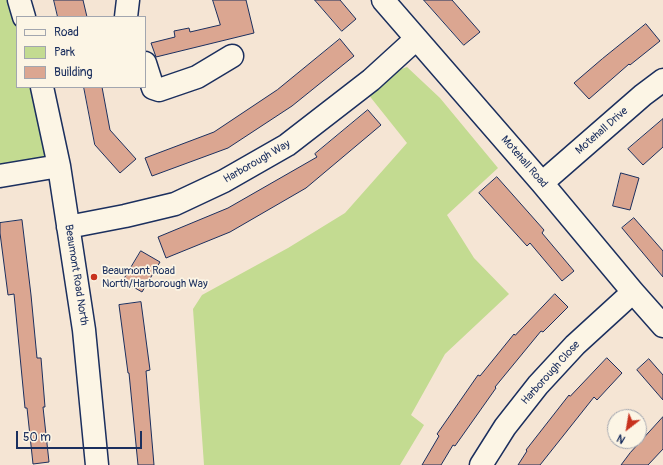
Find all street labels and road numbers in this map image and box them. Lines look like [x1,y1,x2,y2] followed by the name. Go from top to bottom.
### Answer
[573,105,631,157] street label: Motehall Drive
[498,133,550,191] street label: Motehall Road
[221,138,293,186] street label: Harborough Way
[61,223,91,327] street label: Beaumont Road North
[519,338,583,408] street label: Harborough Close

